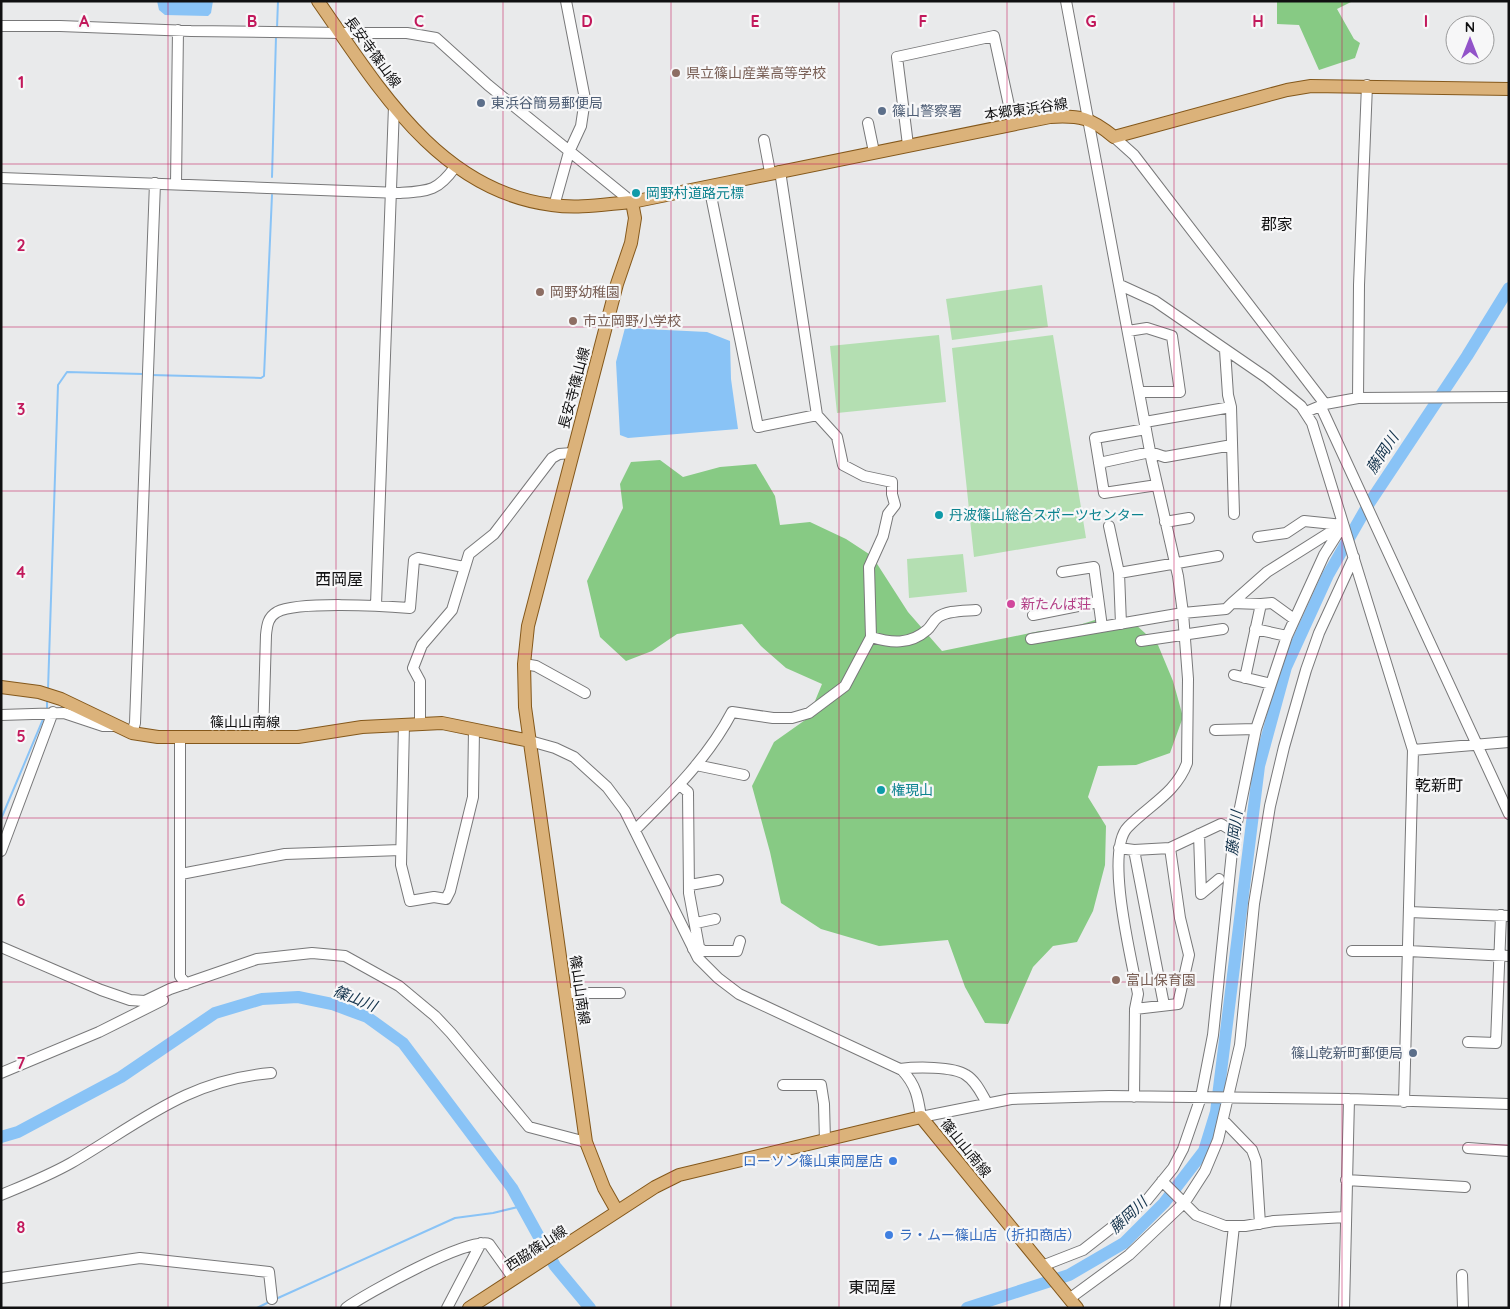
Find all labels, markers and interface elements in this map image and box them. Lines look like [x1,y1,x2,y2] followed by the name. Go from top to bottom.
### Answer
[79,11,90,31] text: A
[247,11,257,31] text: B
[414,11,424,31] text: C
[581,11,593,31] text: D
[750,11,760,31] text: E
[919,11,928,31] text: F
[1085,11,1097,31] text: G
[1252,11,1264,31] text: H
[1424,11,1428,31] text: I
[341,13,405,91] street label: 長安寺篠山線
[1445,15,1495,65] north arrow
[1465,18,1475,36] text: N
[686,64,826,82] place label: 県立篠山産業高等学校
[670,67,682,79] marker: 県立篠山産業高等学校
[18,72,24,92] text: 1
[491,94,603,112] place label: 東浜谷簡易郵便局
[983,94,1069,124] street label: 本郷東浜谷線
[475,97,487,109] marker: 東浜谷簡易郵便局
[892,102,962,120] place label: 篠山警察署
[876,105,888,117] marker: 篠山警察署
[646,184,744,202] place label: 岡野村道路元標
[630,187,642,199] marker: 岡野村道路元標
[1261,214,1293,234] district label: 郡家
[16,235,26,255] text: 2
[550,283,620,301] place label: 岡野幼稚園
[534,286,546,298] marker: 岡野幼稚園
[583,312,681,330] place label: 市立岡野小学校
[567,315,579,327] marker: 市立岡野小学校
[554,345,594,431] street label: 長安寺篠山線
[17,399,25,419] text: 3
[1362,427,1403,477] water label: 藤岡川
[949,506,1145,524] place label: 丹波篠山総合スポーツセンター
[933,509,945,521] marker: 丹波篠山総合スポーツセンター
[16,562,26,582] text: 4
[315,569,363,589] district label: 西岡屋
[1021,595,1091,613] place label: 新たんば荘
[1005,598,1017,610] marker: 新たんば荘
[210,713,280,731] street label: 篠山山南線
[16,726,26,746] text: 5
[1415,775,1463,795] district label: 乾新町
[891,781,933,799] place label: 権現山
[875,784,887,796] marker: 権現山
[1222,808,1246,856] water label: 藤岡川
[17,890,26,910] text: 6
[566,954,594,1026] street label: 篠山山南線
[1126,971,1196,989] place label: 富山保育園
[1110,974,1122,986] marker: 富山保育園
[331,981,381,1016] water label: 篠山川
[1291,1044,1403,1062] place label: 篠山乾新町郵便局
[1407,1047,1419,1059] marker: 篠山乾新町郵便局
[17,1053,26,1073] text: 7
[937,1115,995,1181] street label: 篠山山南線
[743,1152,883,1170] place label: ローソン篠山東岡屋店
[887,1155,899,1167] marker: ローソン篠山東岡屋店
[1105,1191,1152,1237] water label: 藤岡川
[17,1217,26,1237] text: 8
[502,1221,570,1275] street label: 西脇篠山線
[899,1226,1081,1244] place label: ラ・ムー篠山店（折扣商店）
[883,1229,895,1241] marker: ラ・ムー篠山店（折扣商店）
[848,1277,896,1297] district label: 東岡屋

